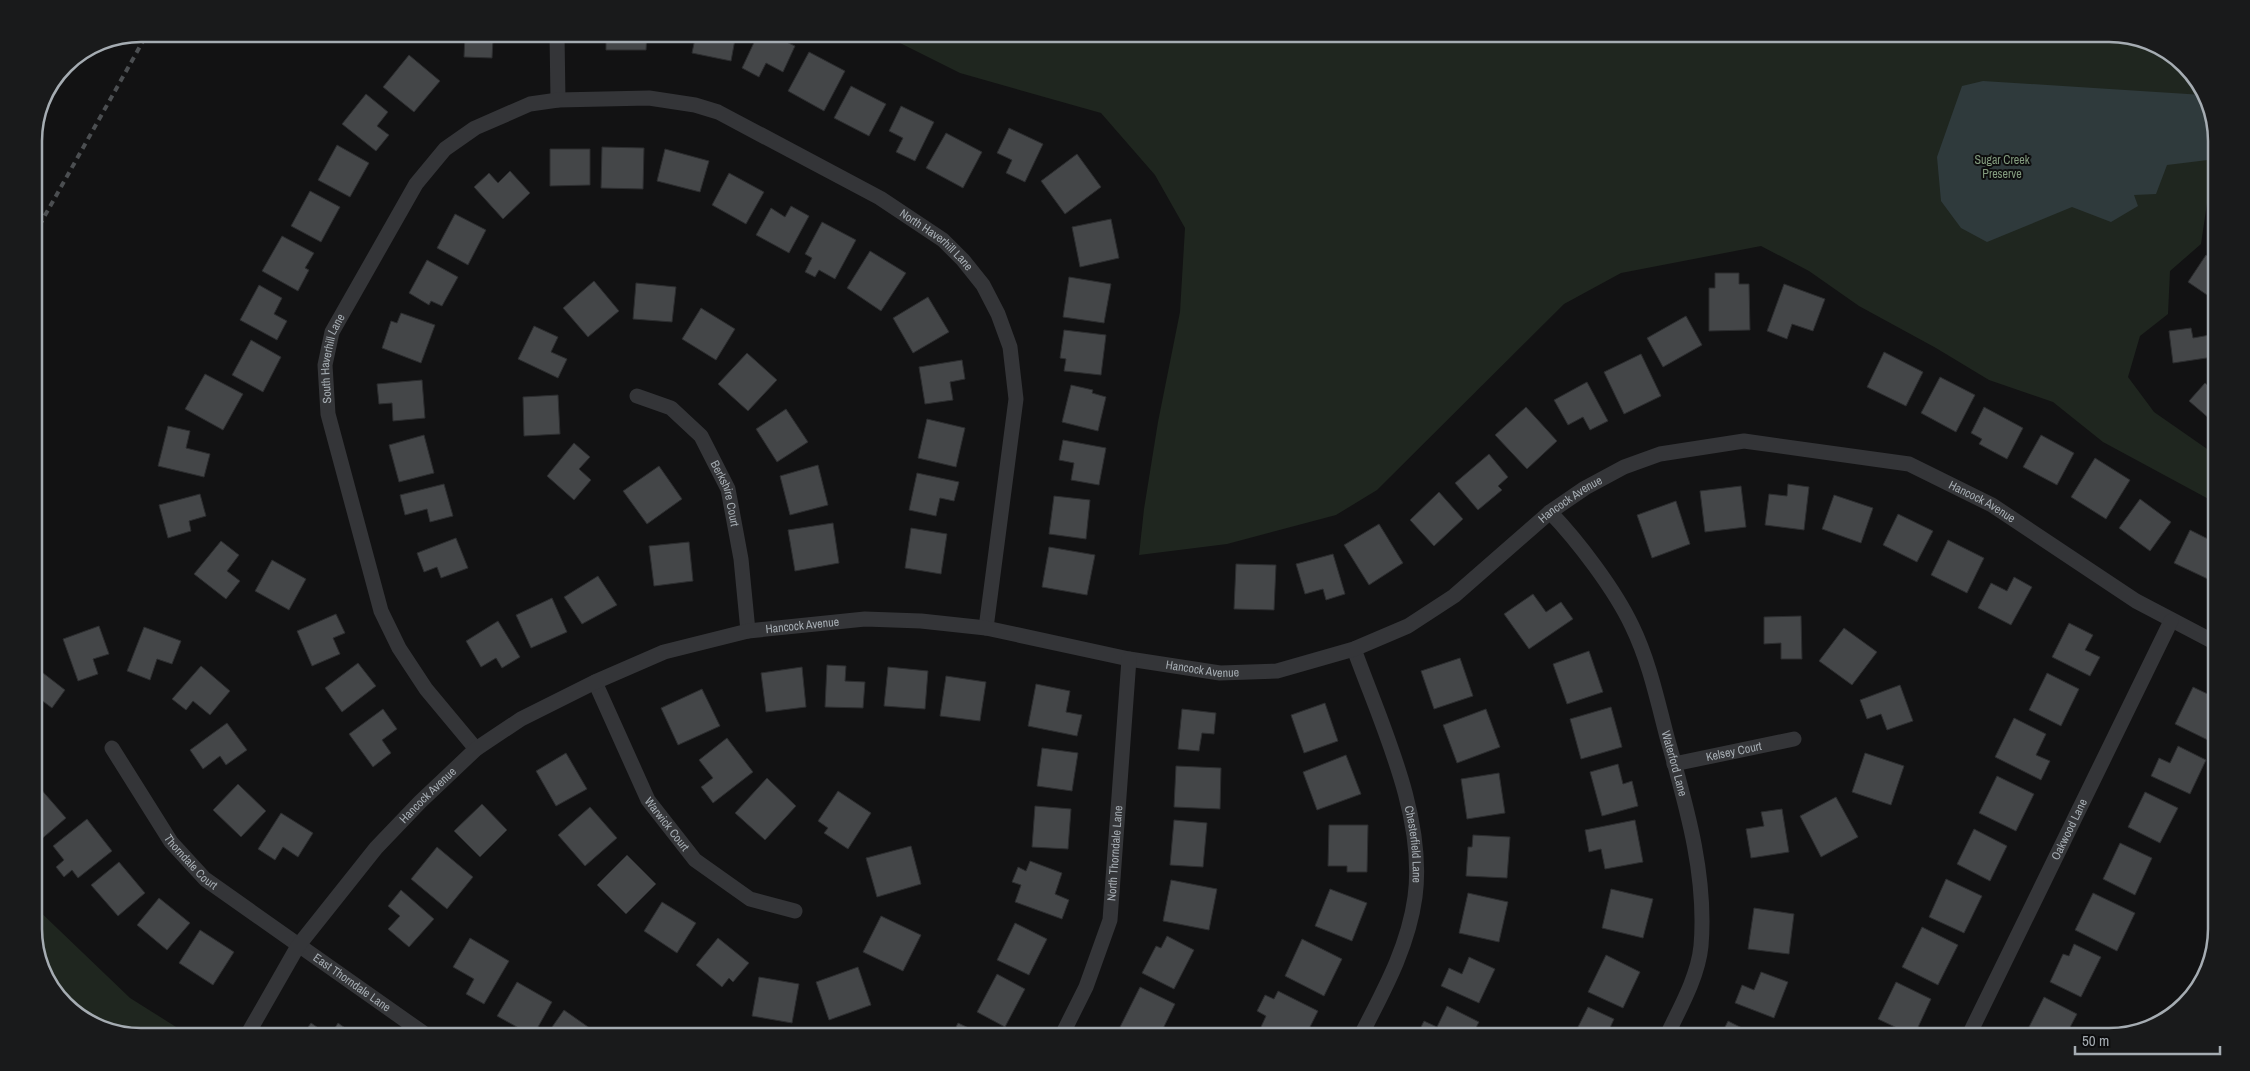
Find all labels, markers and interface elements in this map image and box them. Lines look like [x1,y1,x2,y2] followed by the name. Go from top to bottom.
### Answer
[1974,152,2030,182] park label: Sugar Creek Preserve
[896,205,976,274] street label: North Haverhill Lane
[317,311,349,404] street label: South Haverhill Lane
[707,458,743,528] street label: Berkshire Court
[1535,472,1605,527] street label: Hancock Avenue
[1946,477,2019,526] street label: Hancock Avenue
[765,614,840,637] street label: Hancock Avenue
[1165,657,1239,681] street label: Hancock Avenue
[1658,729,1691,798] street label: Waterford Lane
[1704,738,1763,765] street label: Kelsey Court
[396,764,460,827] street label: Hancock Avenue
[641,794,693,855] street label: Warwick Court
[2048,796,2091,863] street label: Oakwood Lane
[1401,804,1425,883] street label: Chesterfield Lane
[1103,805,1126,902] street label: North Thorndale Lane
[160,831,221,893] street label: Thorndale Court
[310,950,394,1015] street label: East Thorndale Lane
[2075,1024,2220,1056] scale bar
[2082,1030,2109,1051] text: 50 m

